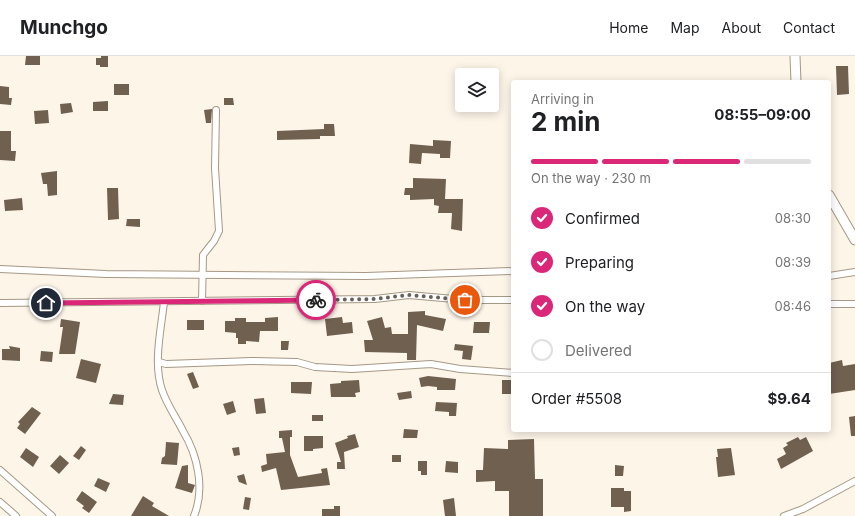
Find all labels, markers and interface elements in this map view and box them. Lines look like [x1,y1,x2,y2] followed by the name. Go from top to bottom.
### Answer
[20,16,108,39] text: Munchgo
[609,19,648,36] text: Home
[670,19,700,36] text: Map
[722,19,761,36] text: About
[783,19,835,36] text: Contact
[455,68,499,112] map controls
[455,68,499,112] button: layers
[531,91,594,107] text: Arriving in
[714,105,811,124] text: 08:55–09:00
[531,106,601,137] text: 2 min
[531,170,651,186] text: On the way · 230 m
[531,207,553,229] icon: check
[565,209,640,228] text: Confirmed
[775,210,811,226] text: 08:30
[531,251,553,273] icon: check
[565,253,634,272] text: Preparing
[775,254,811,270] text: 08:39
[296,280,336,320] courier
[448,283,482,317] pin
[29,286,63,320] pin
[305,289,327,311] icon: bike
[454,289,476,311] icon: bag
[35,292,57,314] icon: home
[531,295,553,317] icon: check
[565,297,645,316] text: On the way
[775,298,811,314] text: 08:46
[565,341,632,360] text: Delivered
[531,389,622,408] text: Order #5508
[767,389,811,408] text: $9.64

